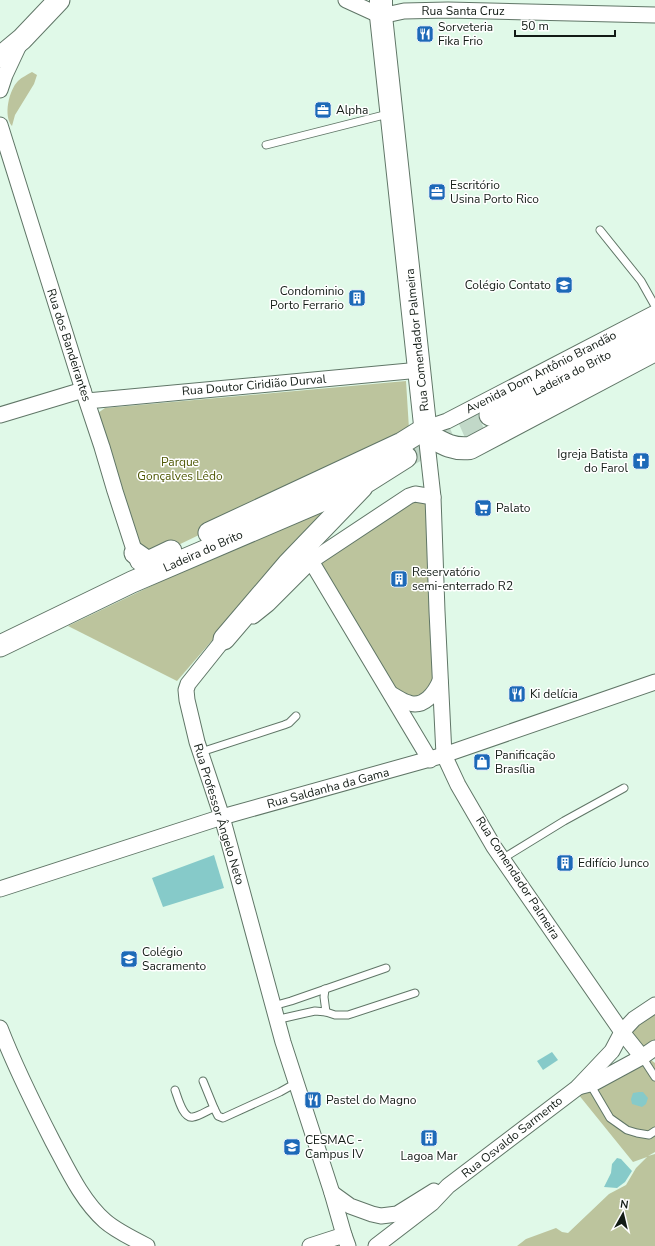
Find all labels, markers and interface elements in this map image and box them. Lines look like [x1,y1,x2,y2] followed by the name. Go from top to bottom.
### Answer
[421,3,505,19] street label: Rua Santa Cruz
[515,12,615,38] scale bar
[521,18,549,34] text: 50 m
[438,19,493,49] place label: Sorveteria Fika Frio
[415,24,435,44] restaurant icon: Sorveteria Fika Frio
[313,100,333,120] office icon: Alpha
[336,102,368,118] place label: Alpha
[450,177,539,207] place label: Escritório Usina Porto Rico
[427,182,447,202] office icon: Escritório Usina Porto Rico
[402,268,432,412] street label: Rua Comendador Palmeira
[554,275,574,295] school or university icon: Colégio Contato
[465,277,551,293] place label: Colégio Contato
[270,283,344,313] place label: Condominio Porto Ferrario
[43,286,95,404] street label: Rua dos Bandeirantes
[347,288,367,308] building icon: Condominio Porto Ferrario
[463,327,619,417] street label: Avenida Dom Antônio Brandão
[530,346,614,400] street label: Ladeira do Brito
[181,371,327,399] street label: Rua Doutor Ciridião Durval
[557,446,628,476] place label: Igreja Batista do Farol
[631,451,651,471] church icon: Igreja Batista do Farol
[137,454,223,484] park label: Parque Gonçalves Lêdo
[473,498,493,518] supermarket icon: Palato
[496,500,531,516] place label: Palato
[161,526,246,576] street label: Ladeira do Brito
[412,564,513,594] place label: Reservatório semi-enterrado R2
[389,569,409,589] building icon: Reservatório semi-enterrado R2
[507,684,527,704] restaurant icon: Ki delícia
[530,686,578,702] place label: Ki delícia
[190,742,248,887] street label: Rua Professor Ângelo Neto
[495,747,556,777] place label: Panificação Brasília
[472,752,492,772] shop icon: Panificação Brasília
[265,764,391,812] street label: Rua Saldanha da Gama
[472,813,564,943] street label: Rua Comendador Palmeira
[555,853,575,873] building icon: Edifício Junco
[578,855,649,871] place label: Edifício Junco
[142,944,207,974] place label: Colégio Sacramento
[119,949,139,969] school or university icon: Colégio Sacramento
[303,1090,323,1110] restaurant icon: Pastel do Magno
[326,1092,417,1108] place label: Pastel do Magno
[458,1092,566,1181] street label: Rua Osvaldo Sarmento
[419,1128,439,1148] building icon: Lagoa Mar
[305,1132,364,1162] place label: CESMAC - Campus IV
[282,1137,302,1157] school or university icon: CESMAC - Campus IV
[401,1148,458,1164] place label: Lagoa Mar
[603,1194,643,1234] north arrow
[619,1197,629,1213] text: N

